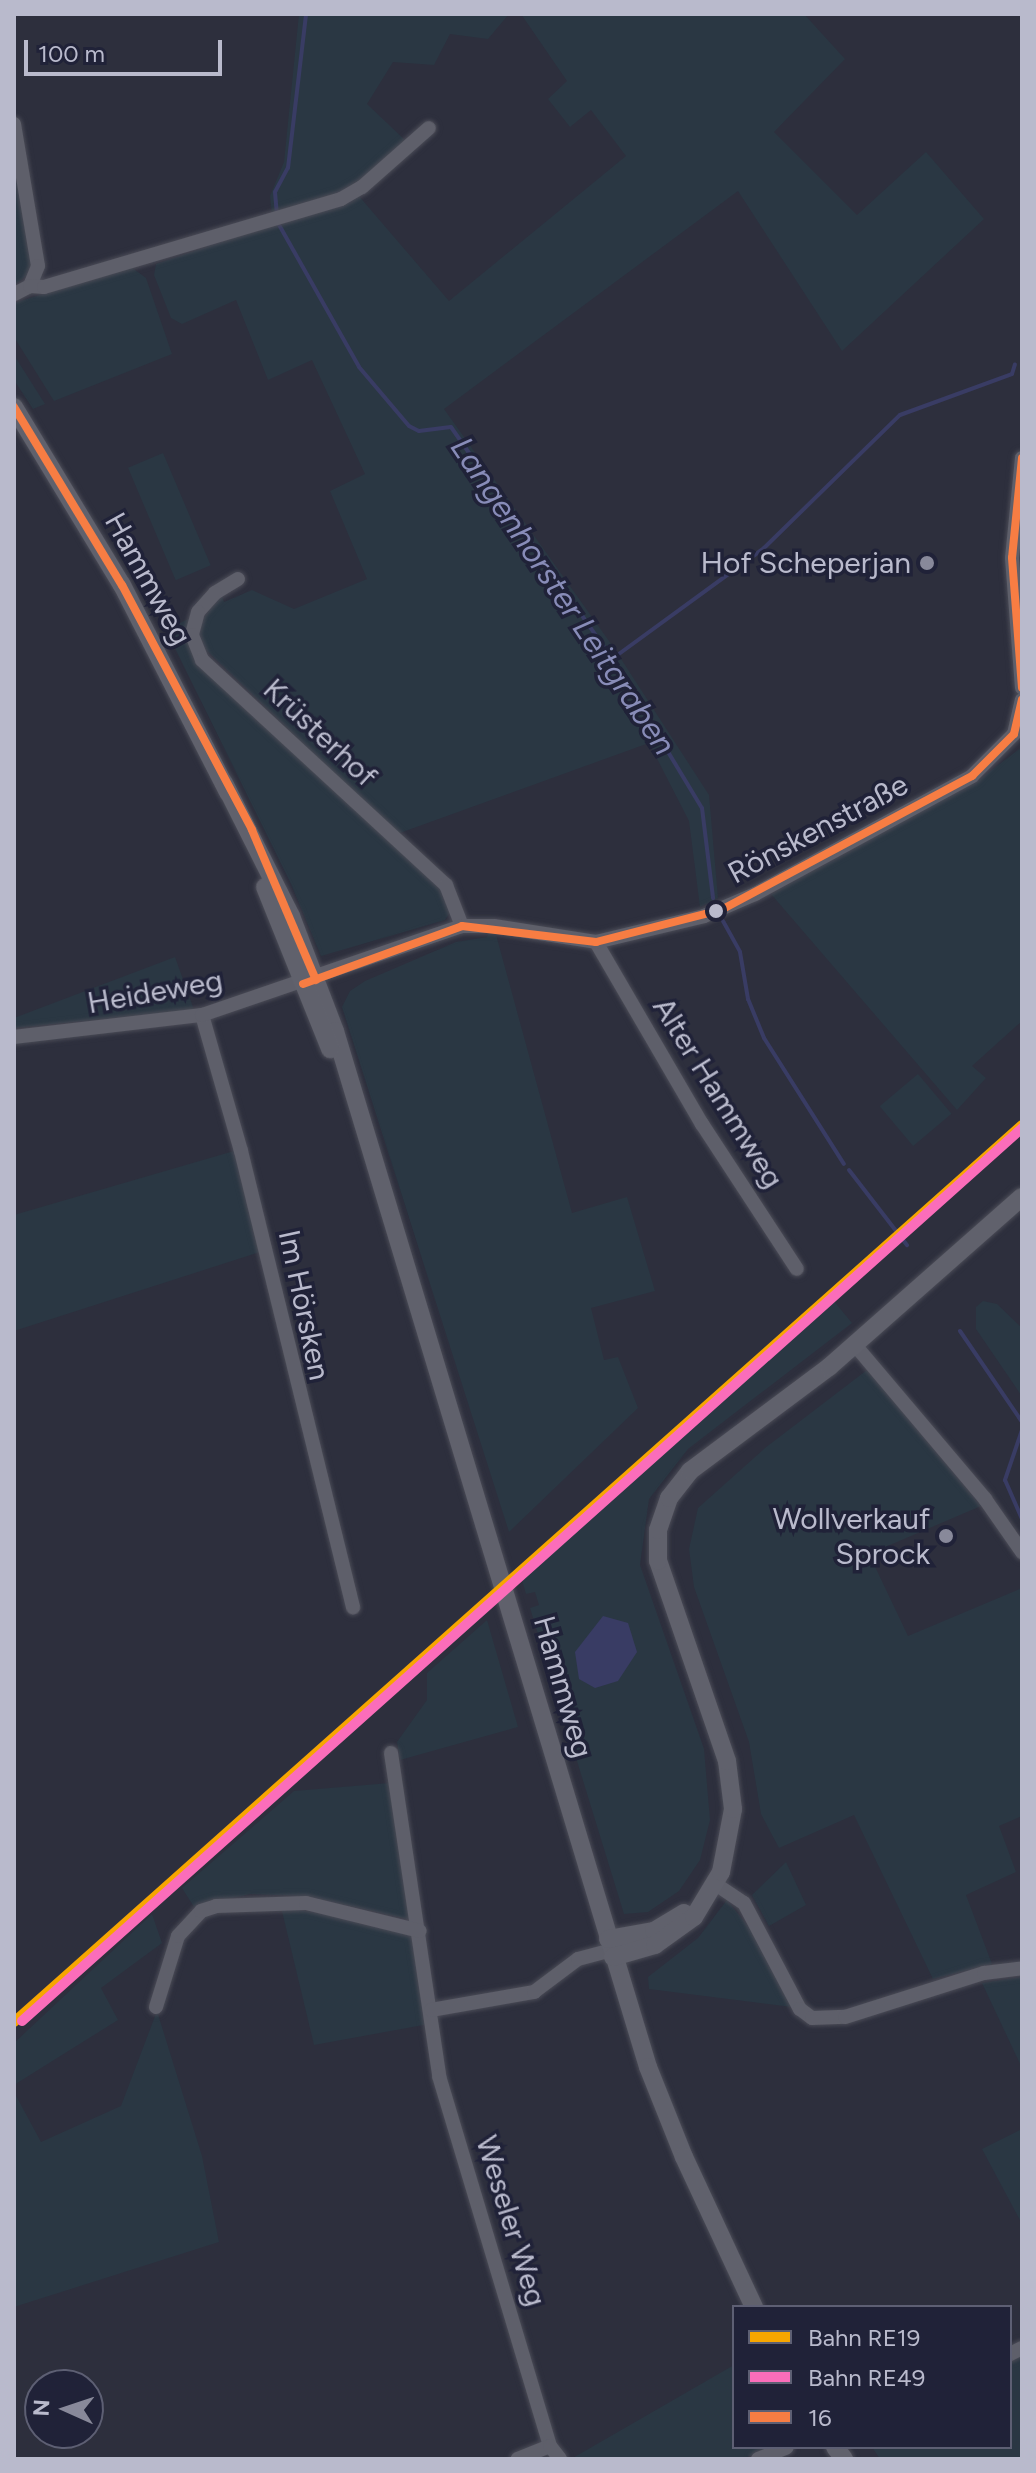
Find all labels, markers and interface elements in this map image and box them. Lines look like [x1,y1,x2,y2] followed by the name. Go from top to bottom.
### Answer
[28,24,226,74] scale bar
[38,39,105,68] text: 100 m
[442,430,684,762] water label: Langenhorster Leitgraben
[97,507,199,651] street label: Hammweg
[700,545,911,581] place label: Hof Scheperjan
[918,554,936,572] marker: Hof Scheperjan
[256,671,384,795] street label: Krüsterhof
[722,767,914,891] street label: Rönskenstraße
[708,903,724,919] unlabelled marker
[85,962,225,1022] street label: Heideweg
[645,991,791,1195] street label: Alter Hammweg
[271,1227,337,1383] street label: Im Hörsken
[773,1501,930,1572] place label: Wollverkauf Sprock
[937,1527,955,1545] marker: Wollverkauf Sprock
[526,1612,600,1762] street label: Hammweg
[468,2131,554,2311] street label: Weseler Weg
[732,2305,1012,2449] legend
[808,2323,920,2352] text: Bahn RE19
[808,2363,925,2392] text: Bahn RE49
[24,2369,104,2449] north arrow
[28,2399,55,2417] text: N
[808,2403,832,2432] text: 16

